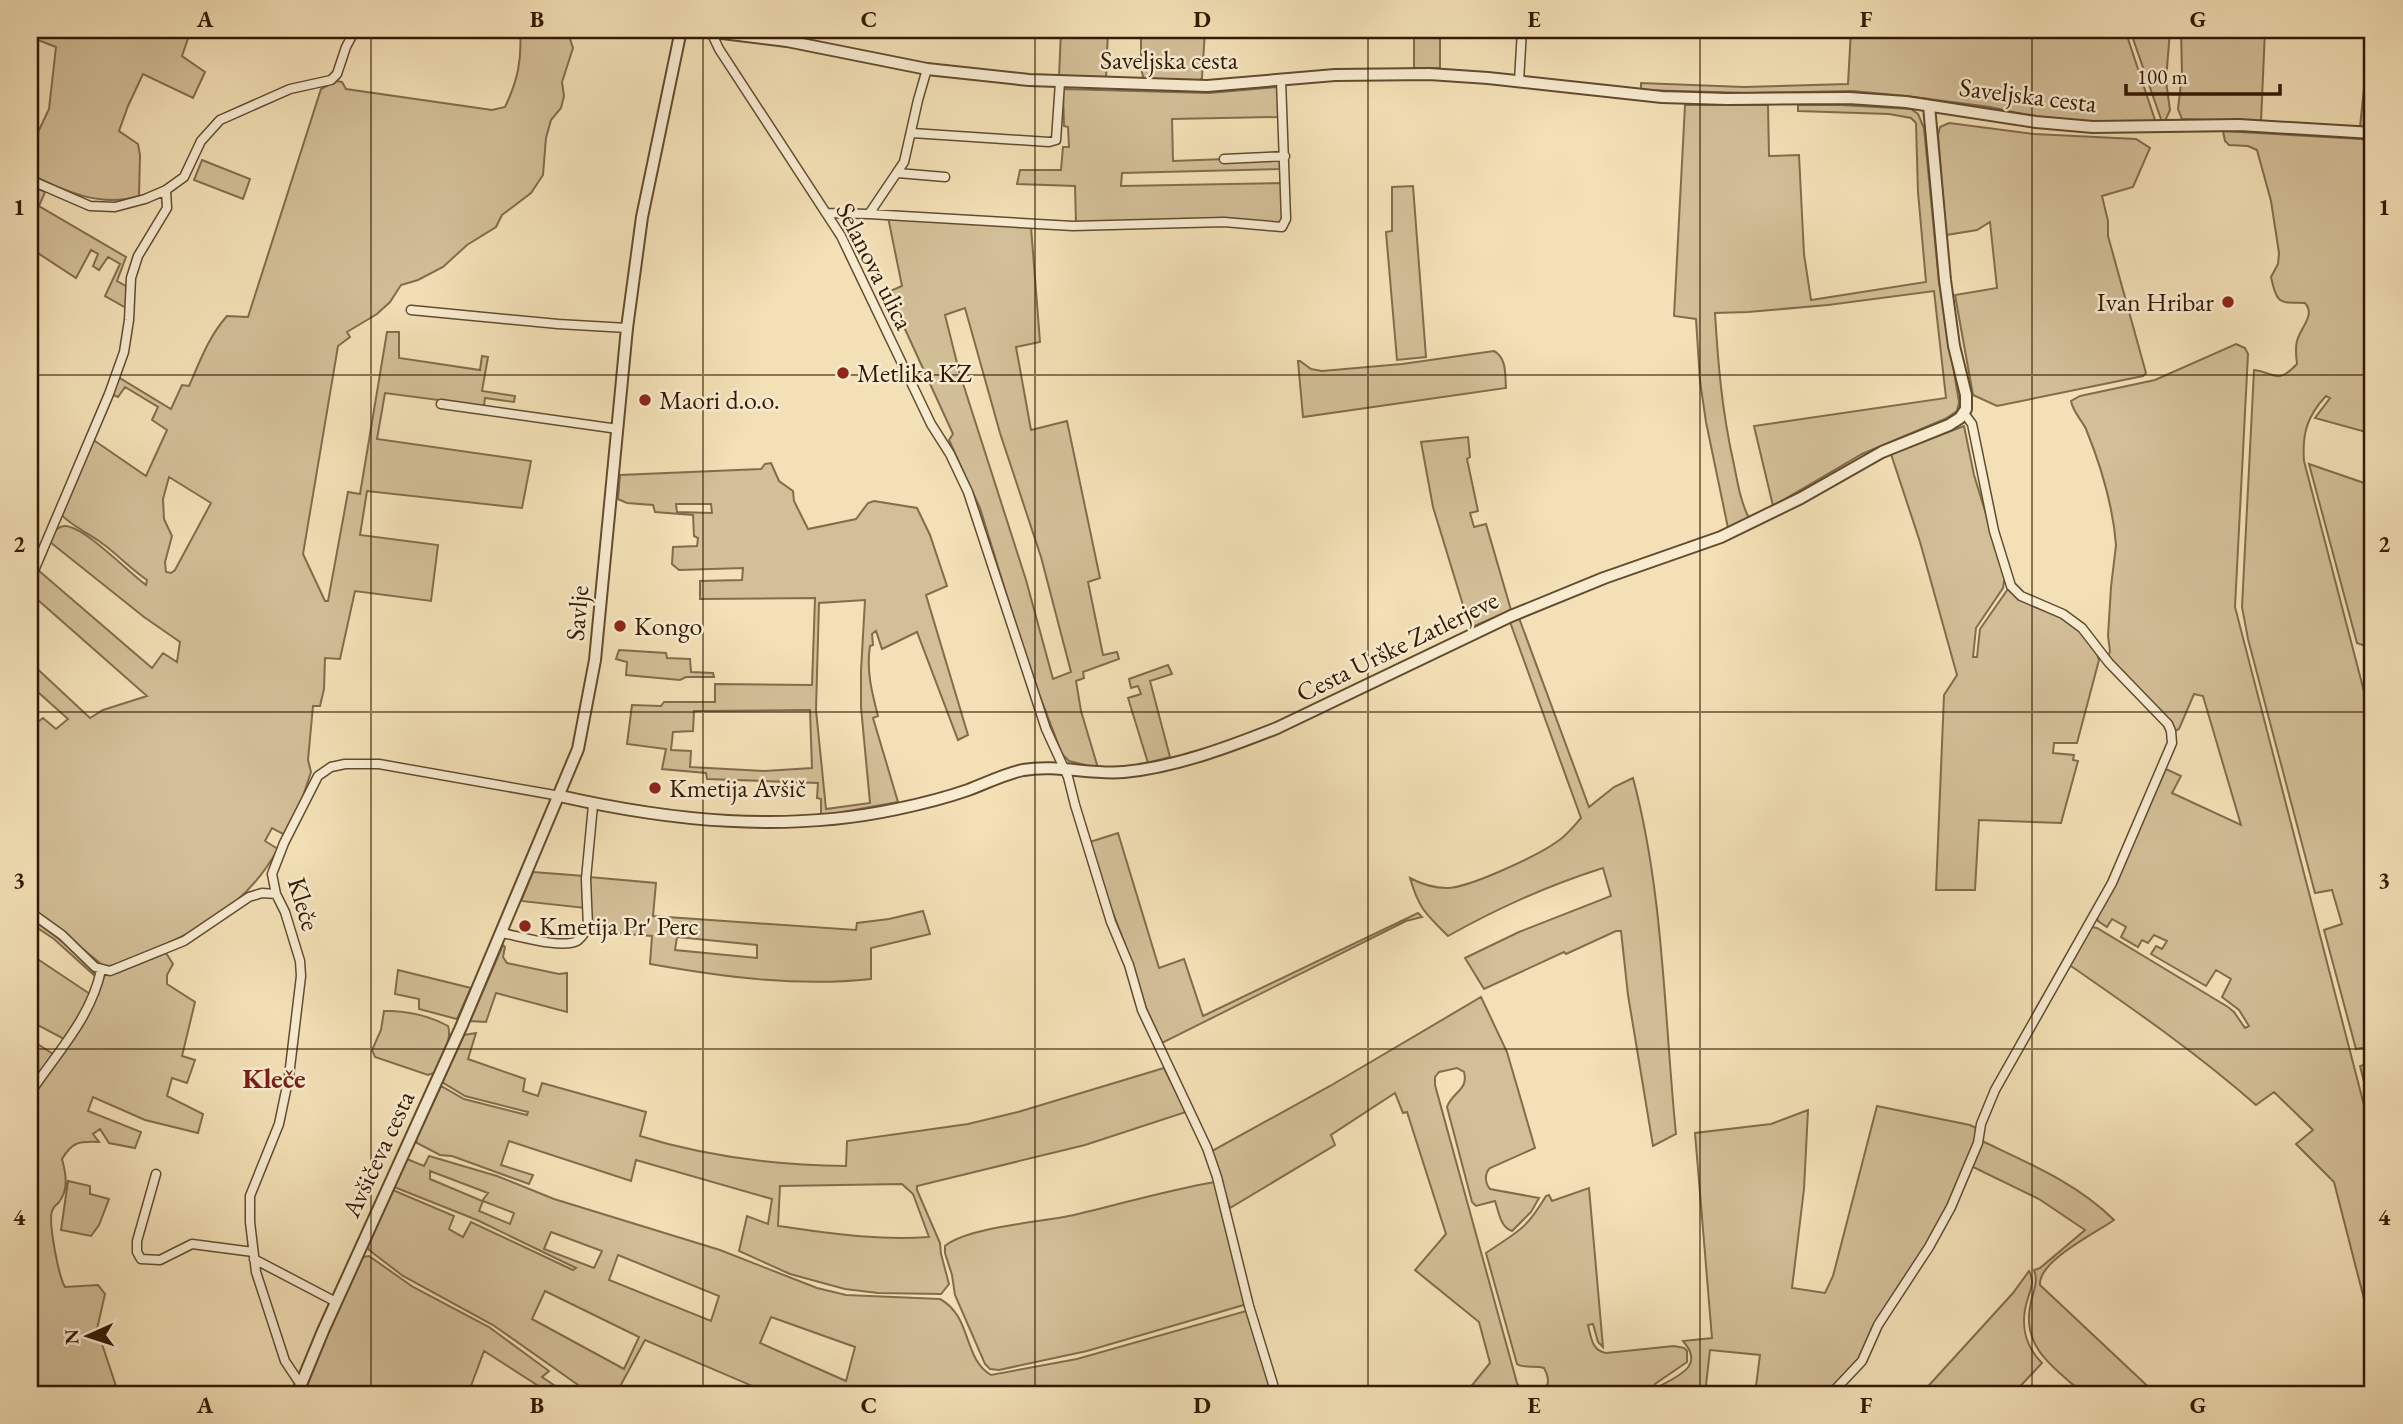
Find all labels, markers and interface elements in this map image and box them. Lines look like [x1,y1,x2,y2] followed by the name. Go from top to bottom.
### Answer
[196,4,214,34] text: A
[530,4,544,34] text: B
[861,4,877,34] text: C
[1193,4,1211,34] text: D
[1527,4,1541,34] text: E
[1860,4,1873,34] text: F
[2190,4,2206,34] text: G
[1100,43,1239,77] street label: Saveljska cesta
[2126,52,2280,96] scale bar
[2137,63,2188,90] text: 100 m
[1957,70,2099,120] street label: Saveljska cesta
[13,192,25,222] text: 1
[2378,192,2390,222] text: 1
[828,197,922,336] street label: Selanova ulica
[2097,285,2214,319] place label: Ivan Hribar
[2220,294,2236,310] marker: Ivan Hribar
[857,356,972,390] place label: Metlika KZ
[835,365,851,381] marker: Metlika KZ
[659,383,780,417] place label: Maori d.o.o.
[637,392,653,408] marker: Maori d.o.o.
[13,529,25,559] text: 2
[2378,529,2390,559] text: 2
[1290,582,1504,710] street label: Cesta Urške Zatlerjeve
[558,584,596,642] street label: Savlje
[634,609,702,643] place label: Kongo
[612,618,628,634] marker: Kongo
[669,771,806,805] place label: Kmetija Avšič
[647,780,663,796] marker: Kmetija Avšič
[13,865,25,895] text: 3
[2378,865,2390,895] text: 3
[280,873,328,935] street label: Kleče
[539,909,699,943] place label: Kmetija Pr' Perc
[517,918,533,934] marker: Kmetija Pr' Perc
[242,1060,306,1096] district label: Kleče
[333,1085,422,1224] street label: Avšičeva cesta
[13,1202,26,1232] text: 4
[2378,1202,2391,1232] text: 4
[52,1302,122,1372] north arrow
[59,1328,84,1345] text: N
[196,1390,214,1420] text: A
[530,1390,544,1420] text: B
[861,1390,877,1420] text: C
[1193,1390,1211,1420] text: D
[1527,1390,1541,1420] text: E
[1860,1390,1873,1420] text: F
[2190,1390,2206,1420] text: G

